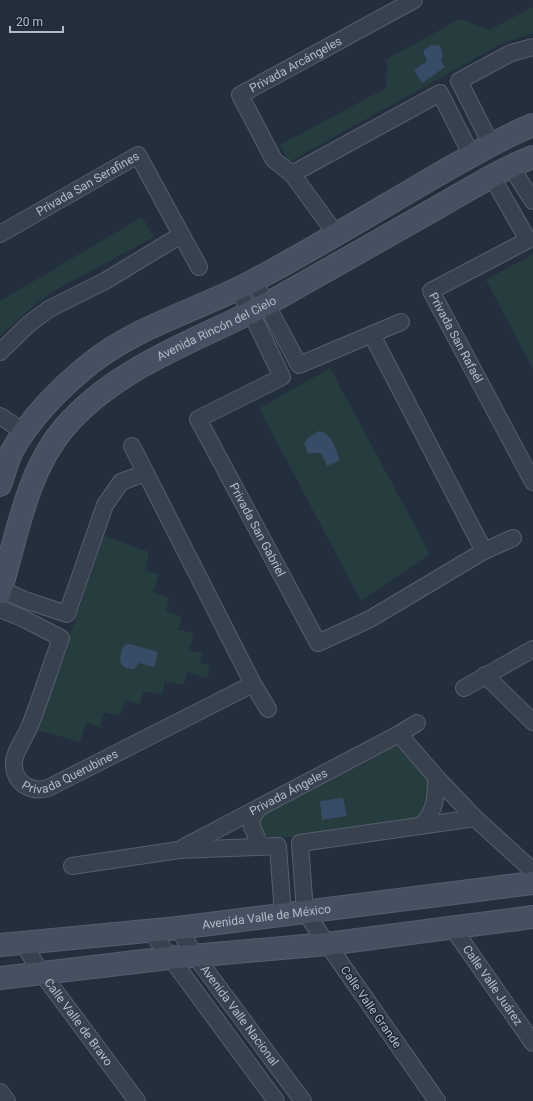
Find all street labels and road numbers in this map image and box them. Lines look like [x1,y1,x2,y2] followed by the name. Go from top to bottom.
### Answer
[247,34,344,95] street label: Privada Arcángeles
[34,149,142,219] street label: Privada San Serafines
[426,290,486,385] street label: Privada San Rafaél
[154,293,279,364] street label: Avenida Rincón del Cielo
[227,481,288,579] street label: Privada San Gabriel
[19,747,120,796] street label: Privada Querubines
[247,766,330,818] street label: Privada Ángeles
[201,902,332,932] street label: Avenida Valle de México
[460,942,526,1028] street label: Calle Valle Juárez
[197,962,281,1069] street label: Avenida Valle Nacional
[337,963,405,1051] street label: Calle Valle Grande
[41,976,115,1069] street label: Calle Valle de Bravo

